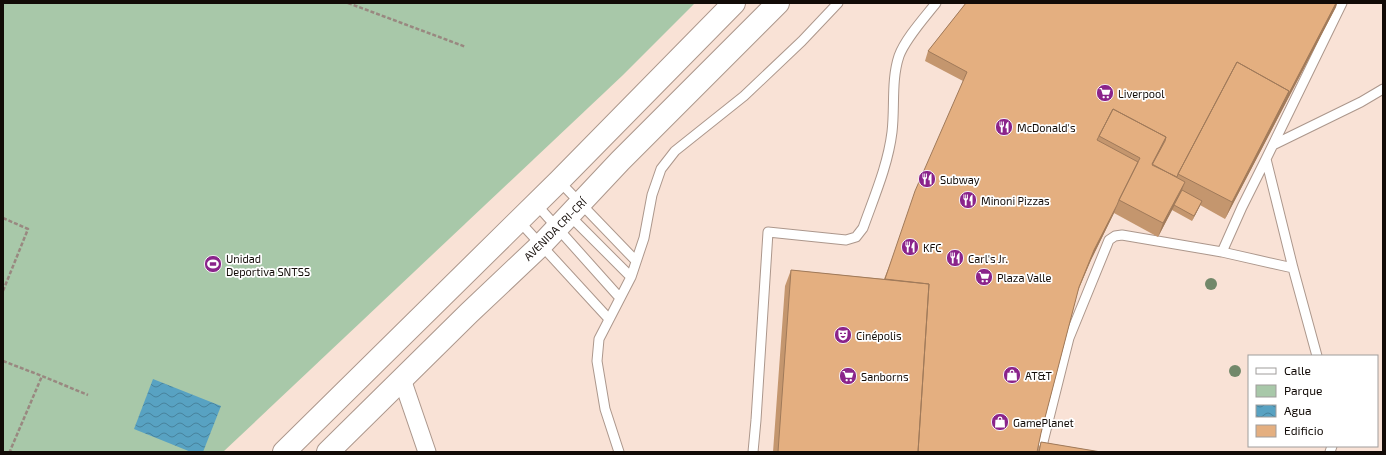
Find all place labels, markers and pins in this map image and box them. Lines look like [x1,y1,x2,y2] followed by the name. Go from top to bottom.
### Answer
[1095,83,1115,103] supermarket icon: Liverpool
[1118,87,1165,100] place label: Liverpool
[994,117,1014,137] restaurant icon: McDonald's
[1017,121,1076,134] place label: McDonald's
[917,169,937,189] restaurant icon: Subway
[940,173,980,186] place label: Subway
[958,190,978,210] restaurant icon: Minoni Pizzas
[981,194,1050,207] place label: Minoni Pizzas
[900,237,920,257] restaurant icon: KFC
[923,241,942,254] place label: KFC
[945,248,965,268] restaurant icon: Carl's Jr.
[226,252,310,278] place label: Unidad Deportiva SNTSS
[968,252,1008,265] place label: Carl's Jr.
[203,254,223,274] sports icon: Unidad Deportiva SNTSS
[974,267,994,287] supermarket icon: Plaza Valle
[997,271,1052,284] place label: Plaza Valle
[833,325,853,345] theatre icon: Cinépolis
[856,329,902,342] place label: Cinépolis
[1002,365,1022,385] shop icon: AT&T
[838,366,858,386] supermarket icon: Sanborns
[1025,369,1052,382] place label: AT&T
[861,370,909,383] place label: Sanborns
[990,412,1010,432] shop icon: GamePlanet
[1013,416,1074,429] place label: GamePlanet

